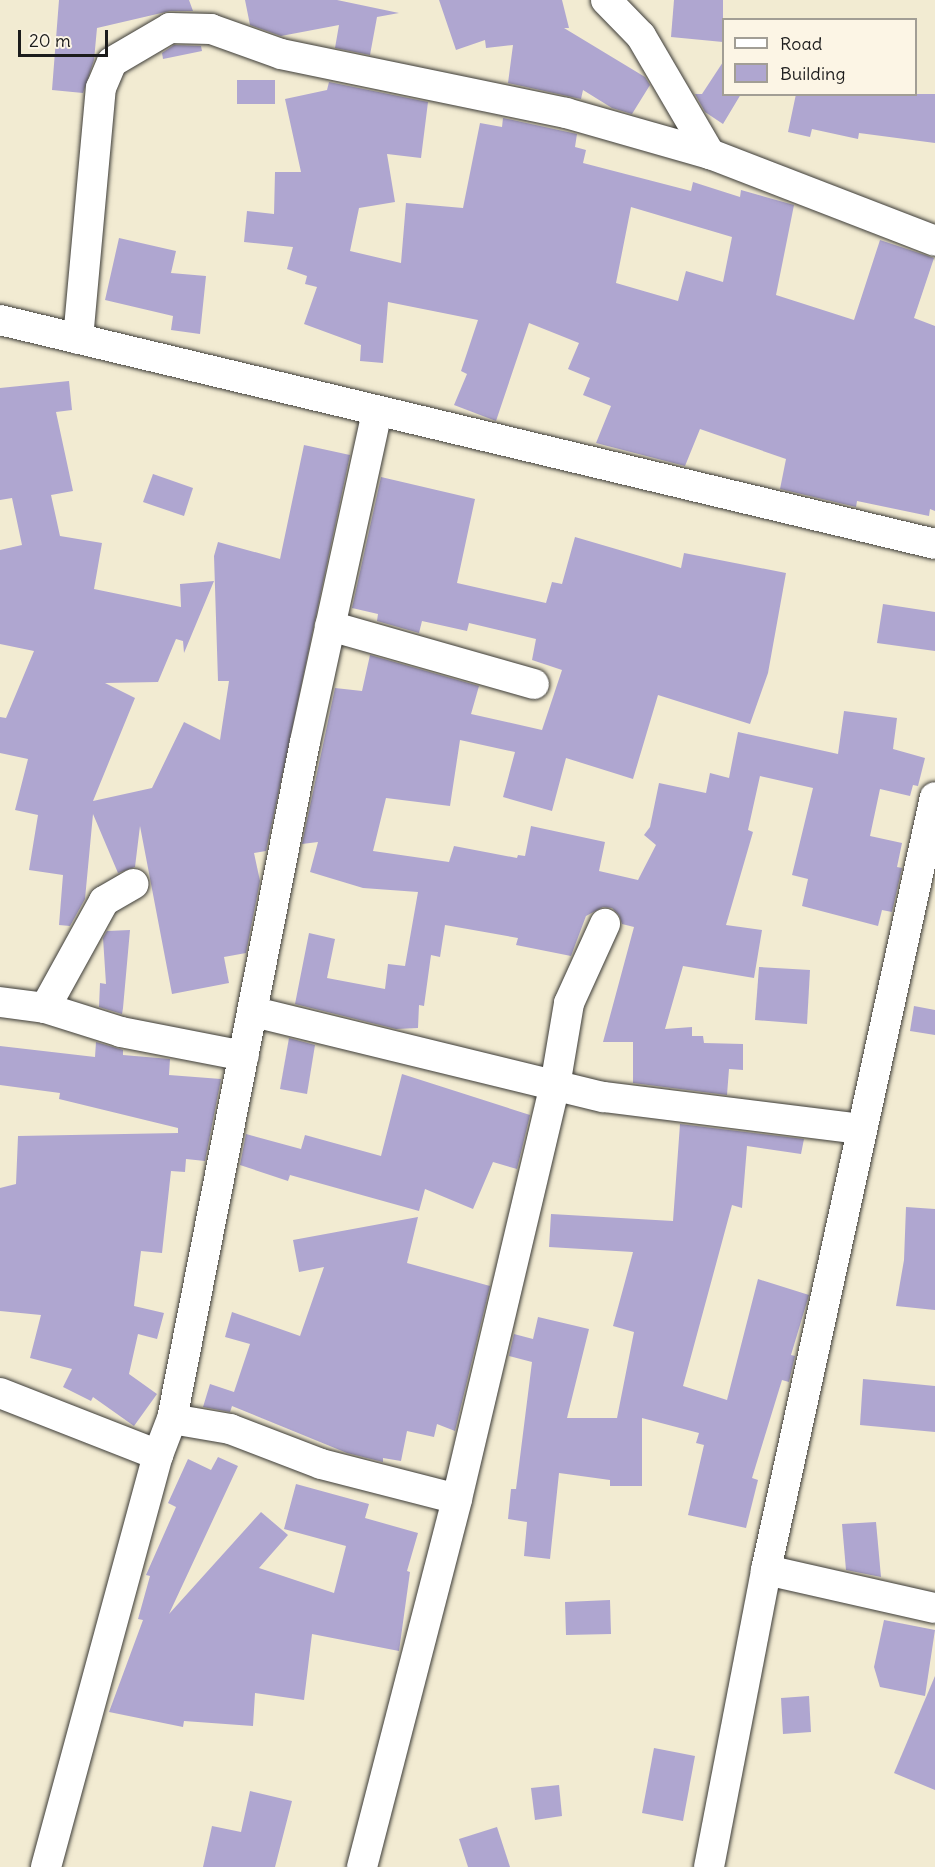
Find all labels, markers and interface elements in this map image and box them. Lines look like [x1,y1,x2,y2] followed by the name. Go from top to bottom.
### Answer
[21,18,111,56] scale bar
[722,18,917,96] legend
[29,29,71,52] text: 20 m
[780,32,822,55] text: Road
[780,62,845,85] text: Building

